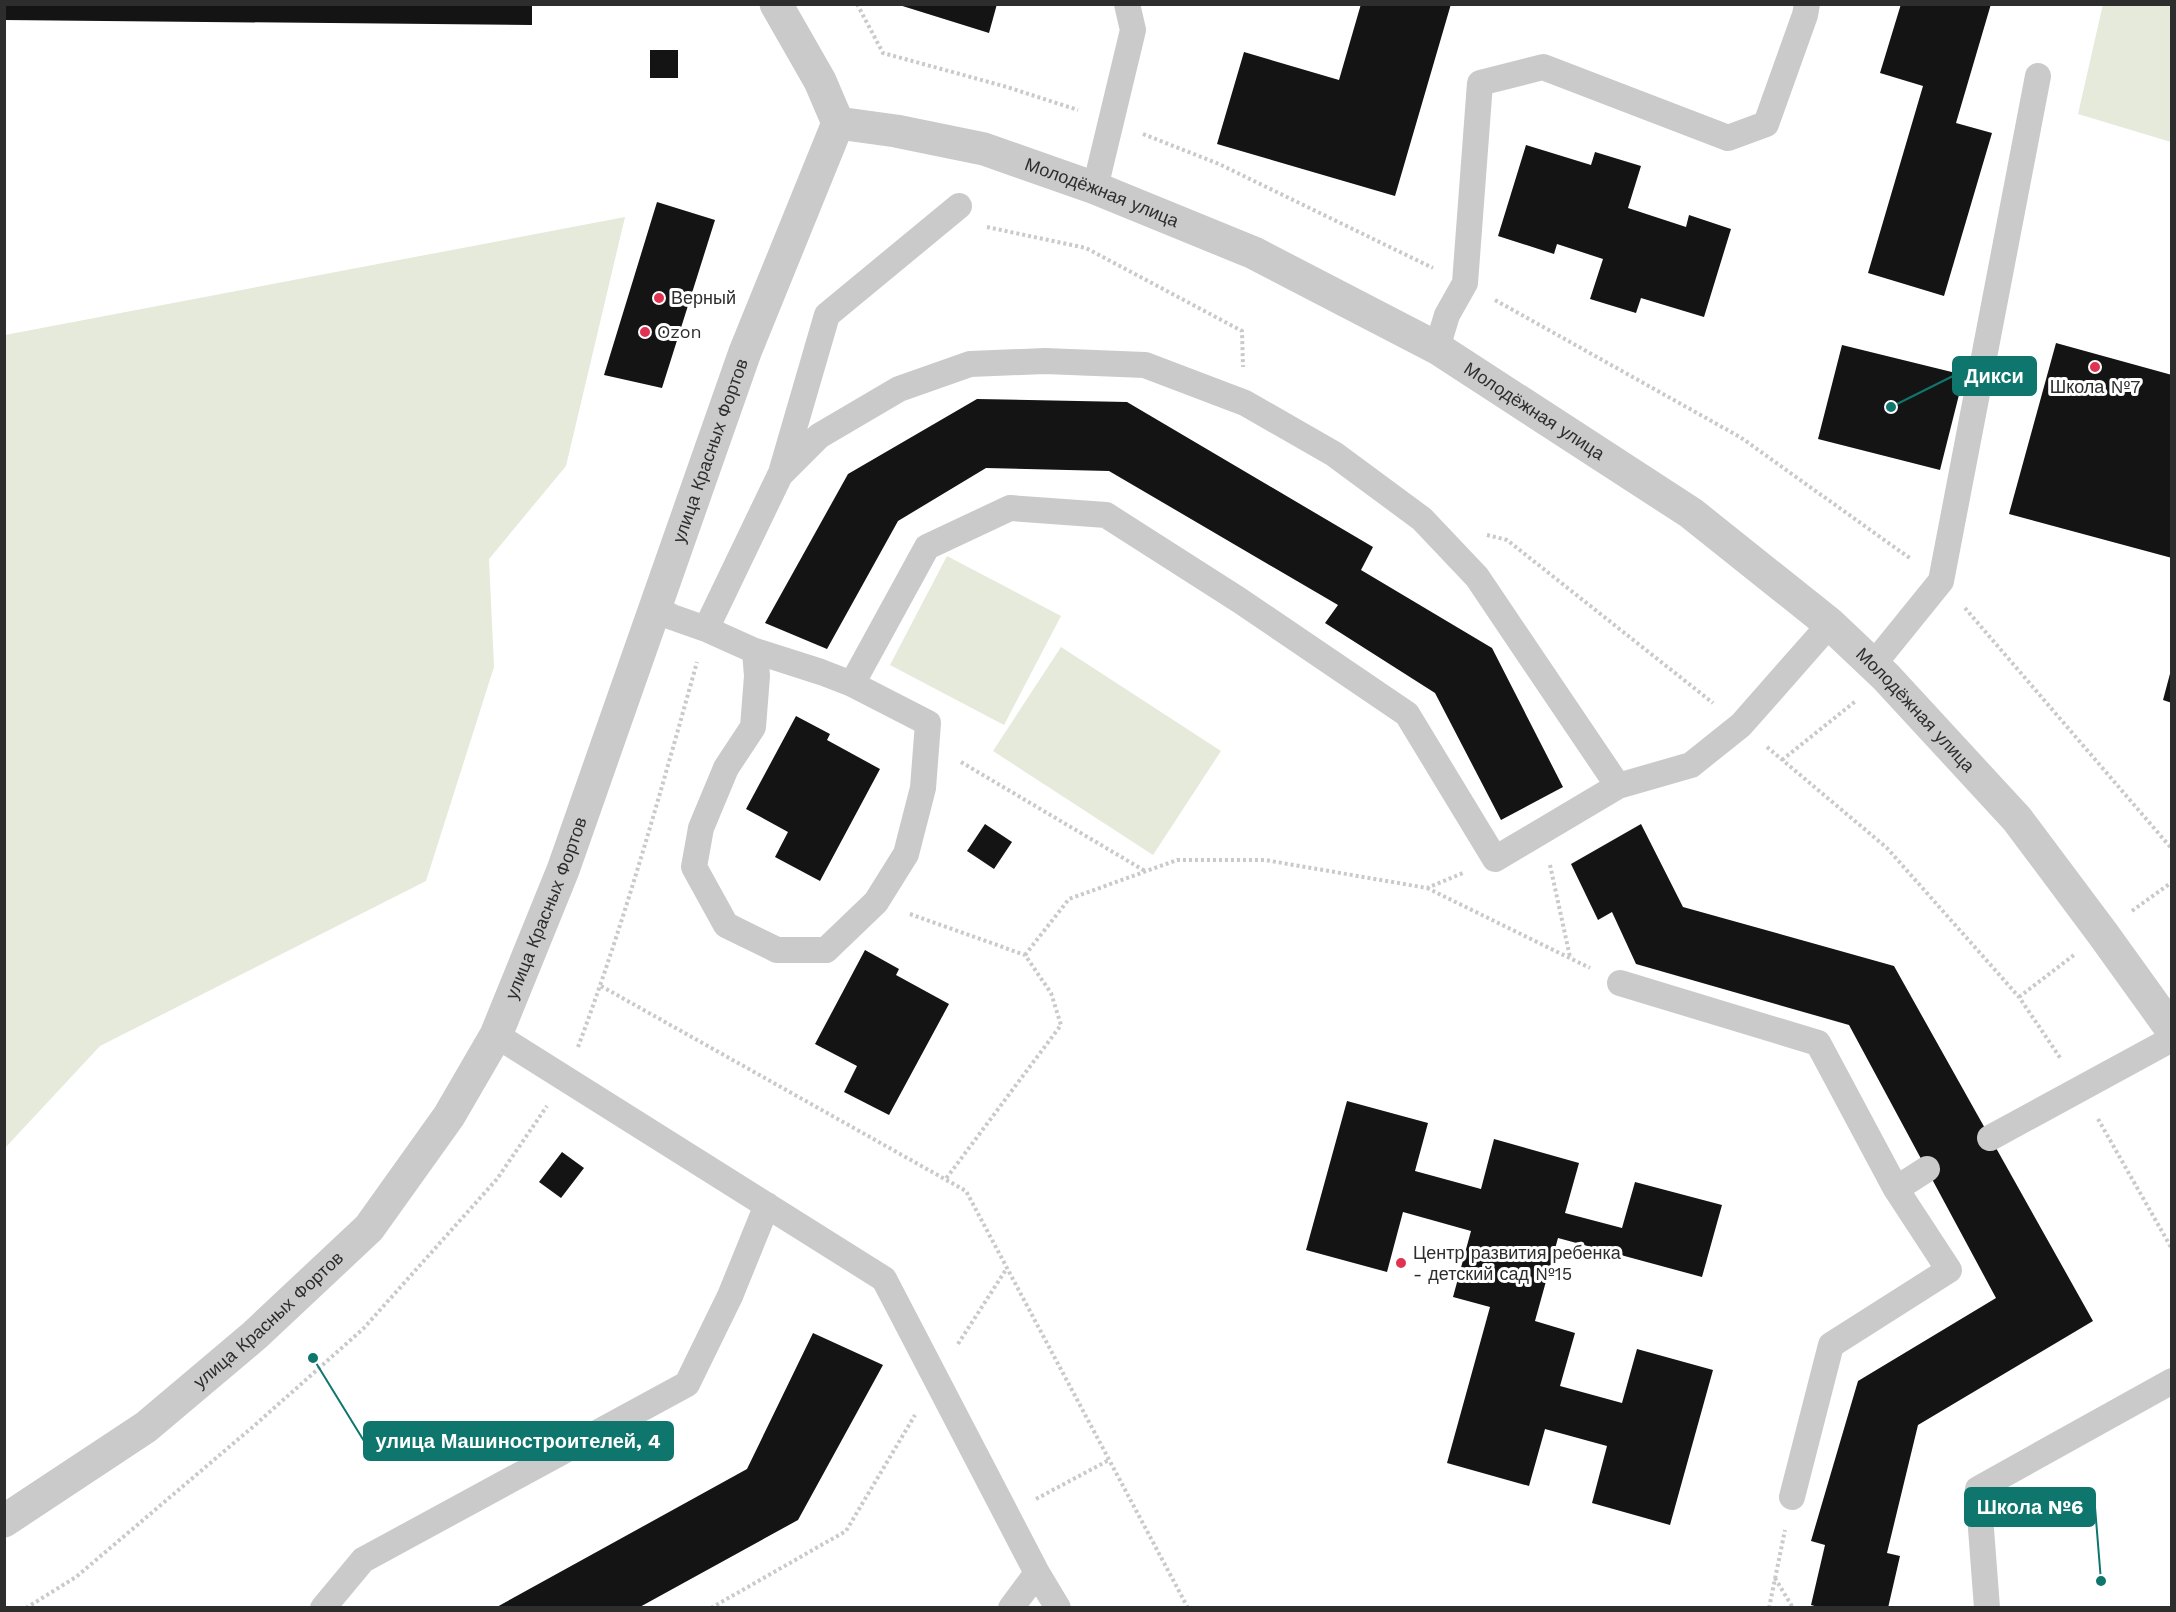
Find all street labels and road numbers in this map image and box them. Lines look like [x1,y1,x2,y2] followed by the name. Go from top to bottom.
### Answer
[1022,153,1183,232] street label: Молодёжная улица
[668,356,752,546] street label: улица Красных Фортов
[1460,358,1610,465] street label: Молодёжная улица
[1852,643,1980,777] street label: Молодёжная улица
[501,814,591,1002] street label: улица Красных Фортов
[189,1247,347,1392] street label: улица Красных Фортов

